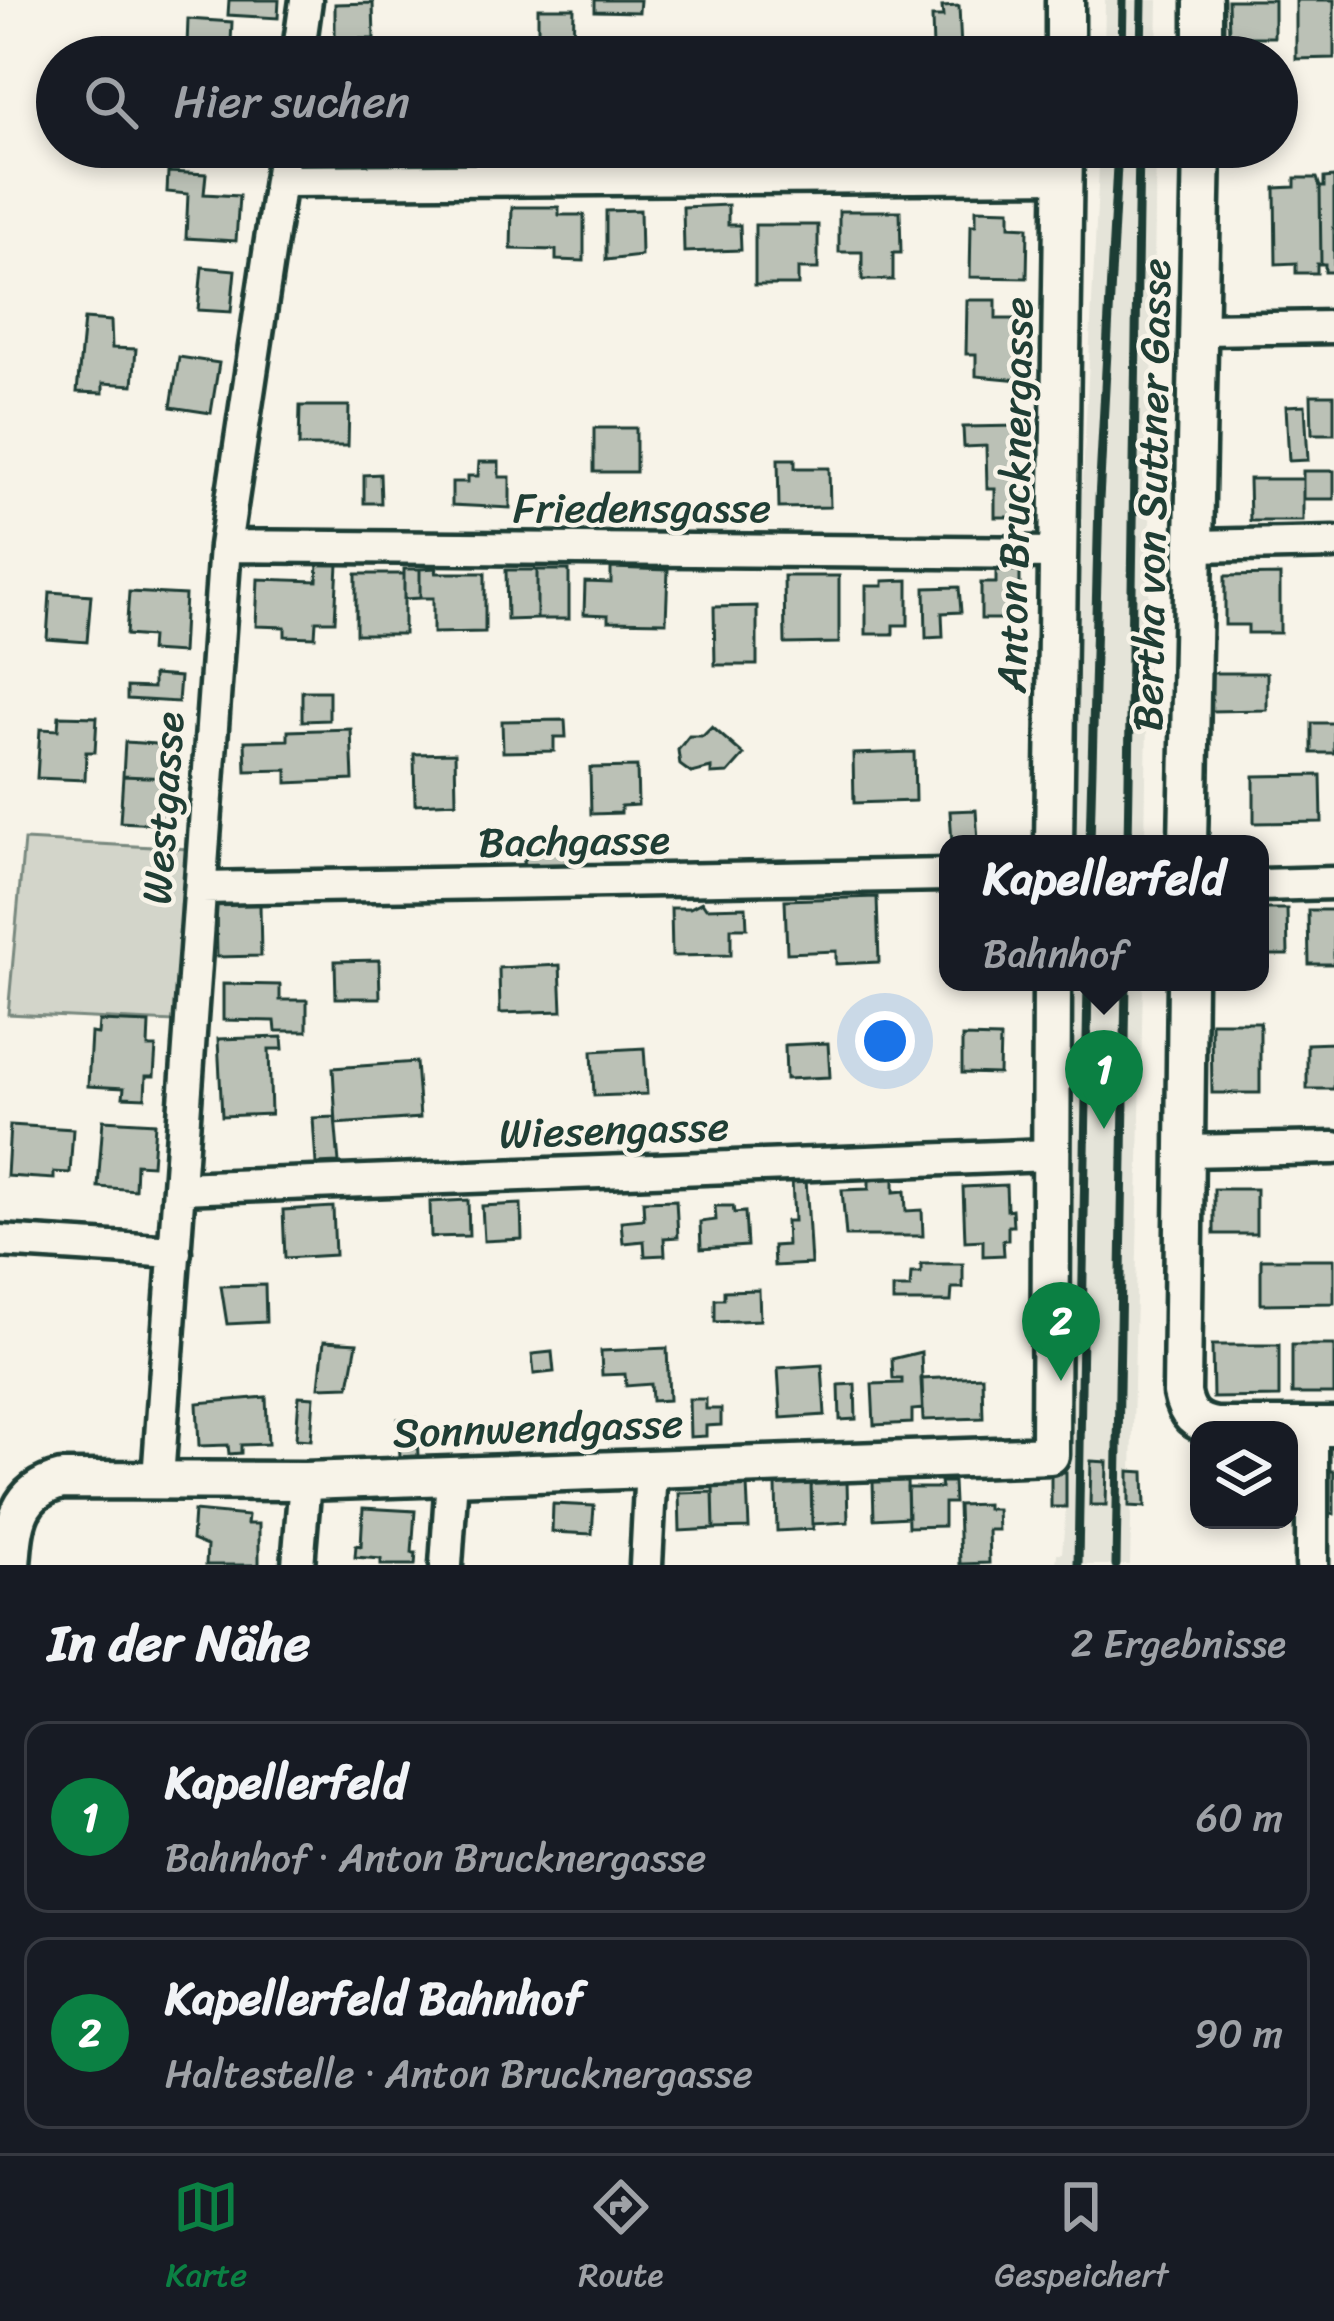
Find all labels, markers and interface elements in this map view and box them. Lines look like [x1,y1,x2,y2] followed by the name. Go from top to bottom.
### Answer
[36,36,1298,168] search box
[174,62,410,142] text: Hier suchen
[78,69,144,135] icon: search
[1111,258,1193,732] street label: Bertha von Suttner Gasse
[975,297,1055,695] street label: Anton Brucknergasse
[513,471,771,545] street label: Friedensgasse
[119,709,207,907] street label: Westgasse
[478,802,671,880] street label: Bachgasse
[939,835,1269,991] popup
[983,839,1225,919] text: Kapellerfeld
[983,919,1126,988] text: Bahnhof
[855,1011,915,1071] your location
[1065,1030,1143,1129] pin: 1
[498,1089,730,1171] street label: Wiesengasse
[1022,1282,1100,1381] pin: 2
[391,1386,685,1470] street label: Sonnwendgasse
[1190,1421,1298,1529] map controls
[1190,1421,1298,1529] button: layers
[48,1598,310,1688] text: In der Nähe
[1071,1609,1286,1678] text: 2 Ergebnisse
[165,1743,407,1823] text: Kapellerfeld
[82,1783,98,1852] text: 1
[1196,1783,1283,1852] text: 60 m
[165,1823,706,1892] text: Bahnhof · Anton Brucknergasse
[165,1959,583,2039] text: Kapellerfeld Bahnhof
[79,1999,101,2068] text: 2
[1194,1999,1283,2068] text: 90 m
[165,2039,753,2108] text: Haltestelle · Anton Brucknergasse
[166,2174,247,2304] tab: Karte
[578,2174,663,2304] tab: Route
[995,2174,1168,2304] tab: Gespeichert

